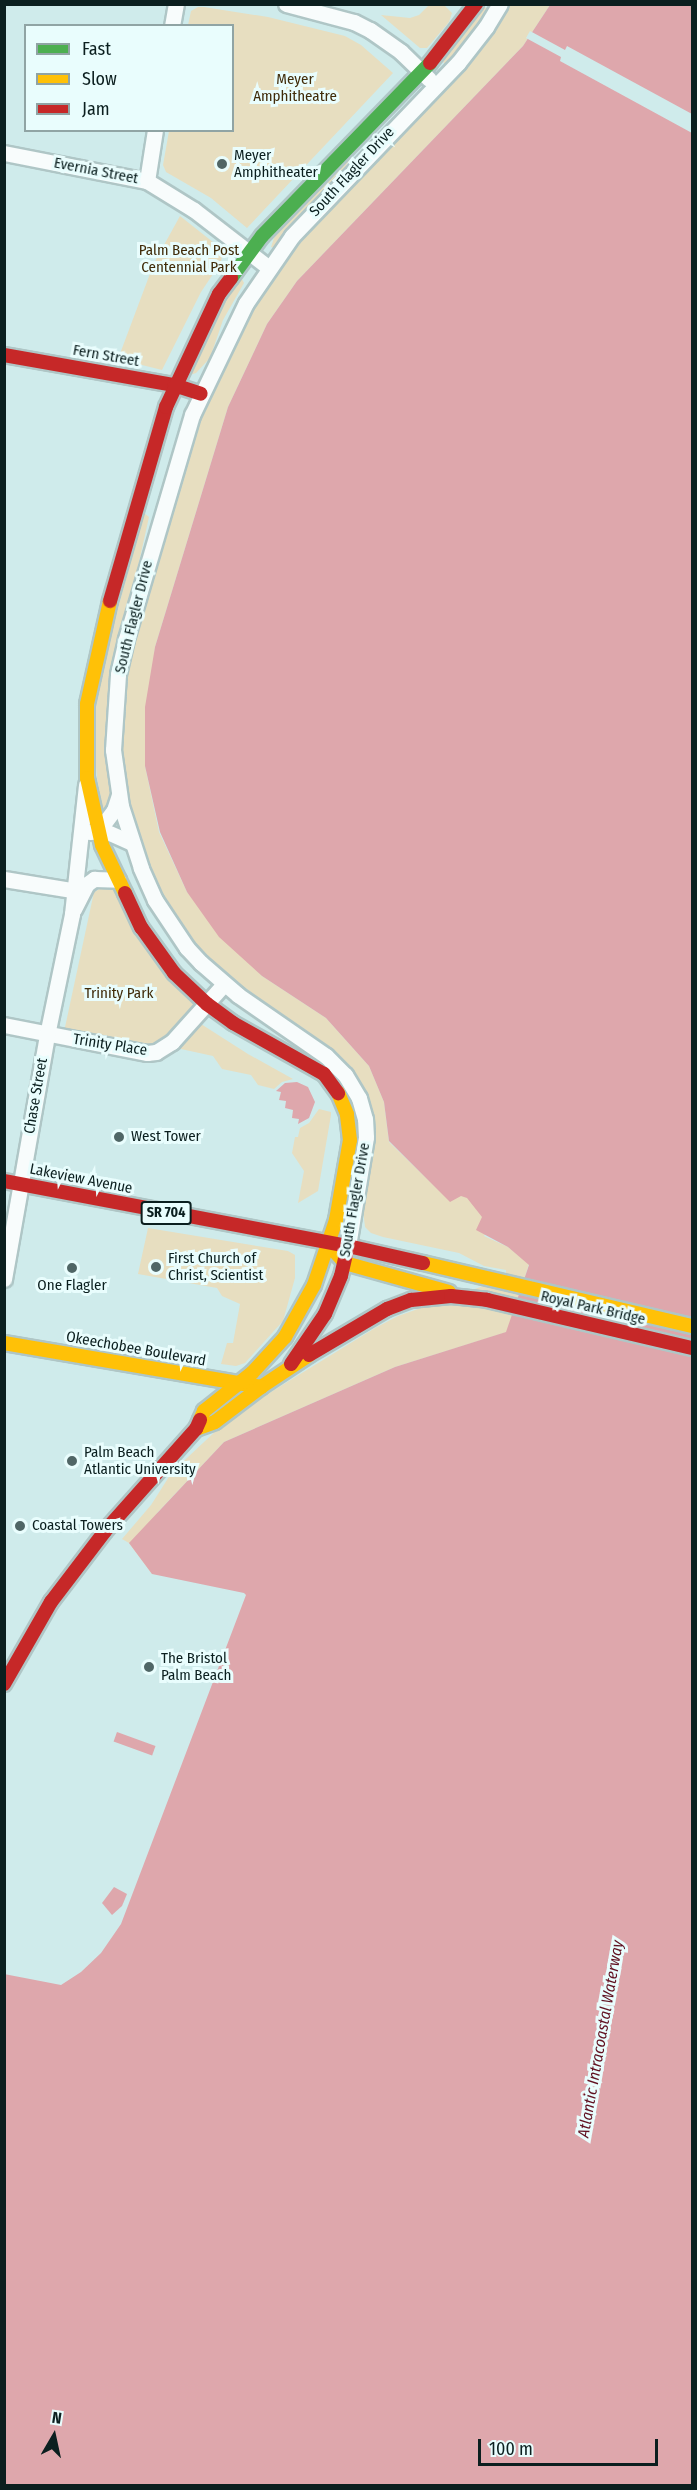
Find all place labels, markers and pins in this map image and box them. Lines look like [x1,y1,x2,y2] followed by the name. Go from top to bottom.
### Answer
[234,146,318,181] place label: Meyer Amphitheater
[215,157,229,171] marker: Meyer Amphitheater
[131,1128,201,1146] place label: West Tower
[112,1130,126,1144] marker: West Tower
[168,1249,263,1284] place label: First Church of Christ, Scientist
[149,1260,163,1274] marker: First Church of Christ, Scientist
[65,1261,79,1275] marker: One Flagler
[37,1277,107,1295] place label: One Flagler
[84,1443,196,1478] place label: Palm Beach Atlantic University
[65,1454,79,1468] marker: Palm Beach Atlantic University
[32,1517,123,1535] place label: Coastal Towers
[13,1519,27,1533] marker: Coastal Towers
[161,1649,231,1684] place label: The Bristol Palm Beach
[142,1660,156,1674] marker: The Bristol Palm Beach

